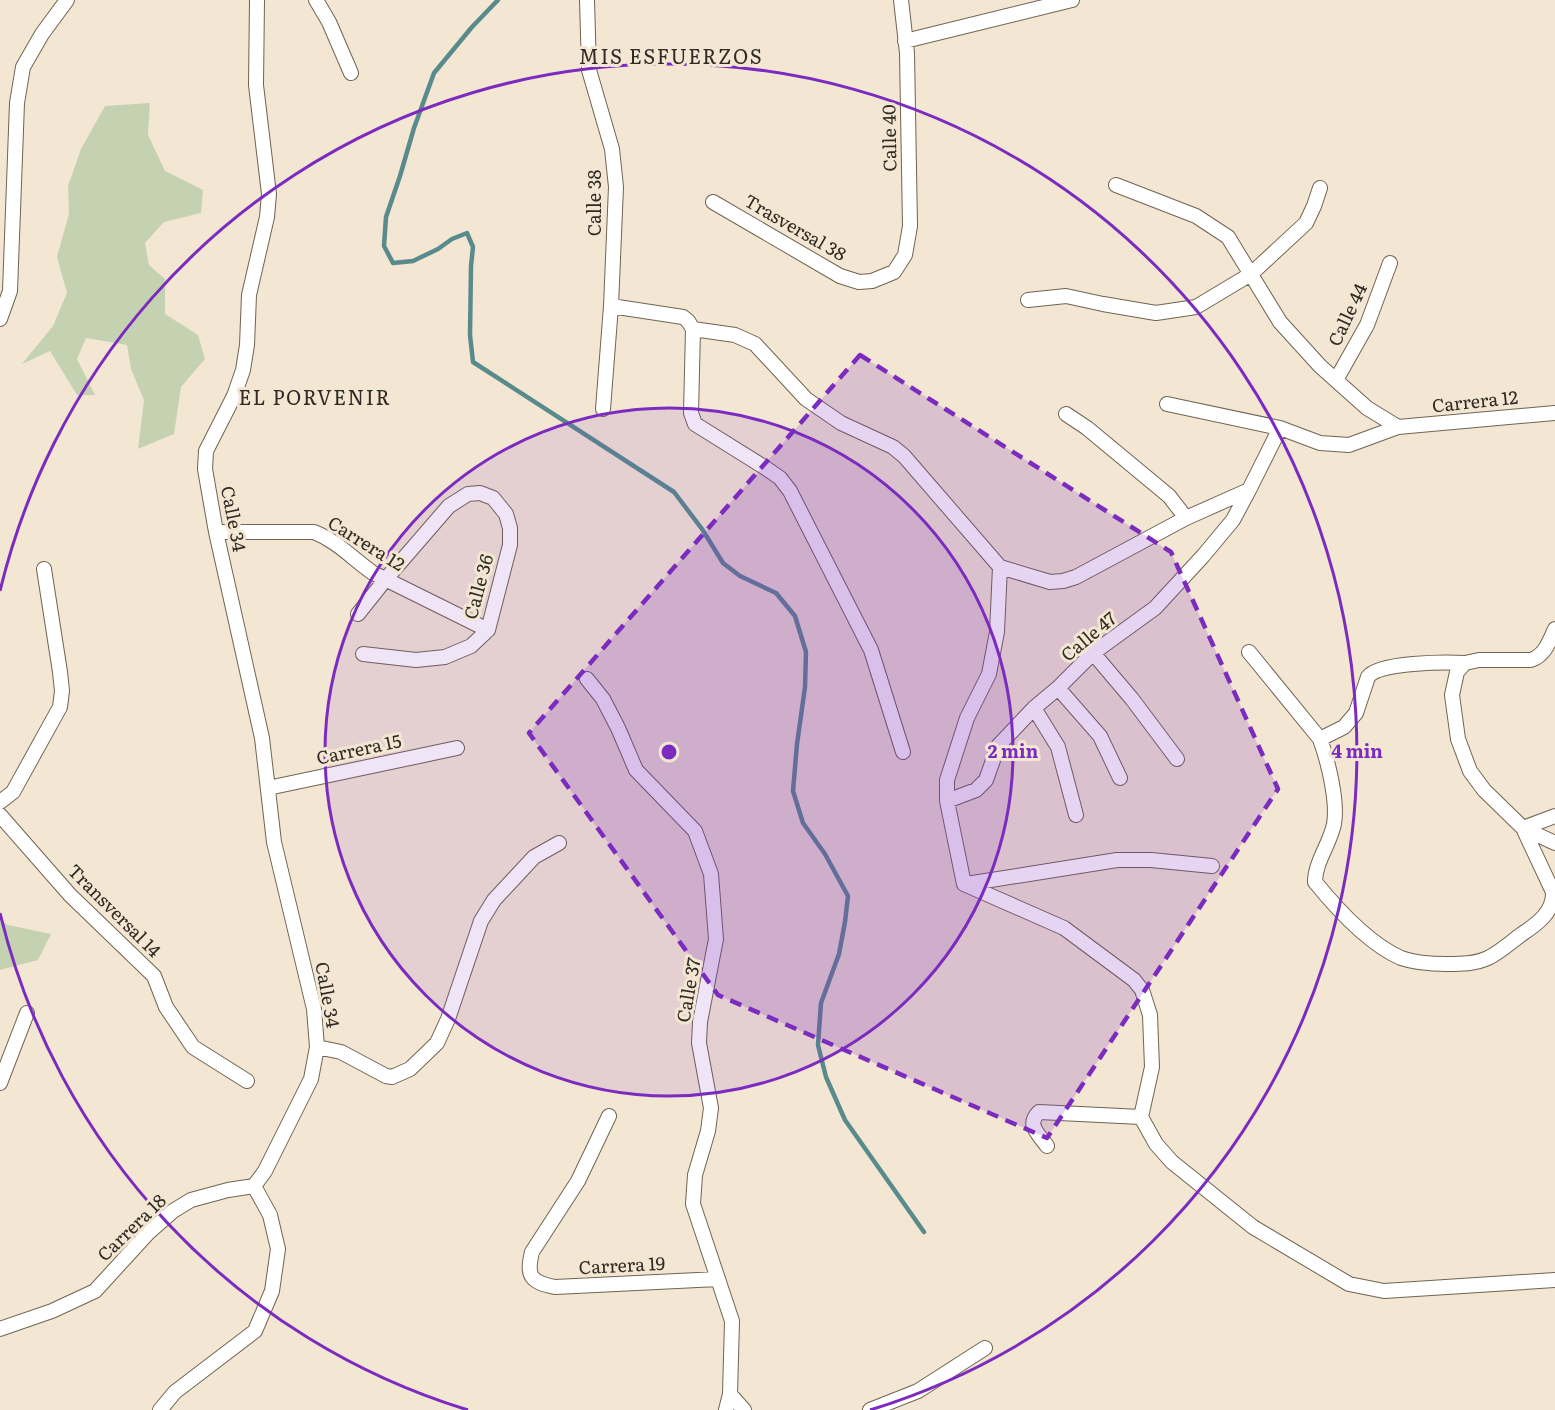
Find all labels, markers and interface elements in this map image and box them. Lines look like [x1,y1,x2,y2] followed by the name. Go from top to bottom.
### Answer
[579,40,763,70] district label: MIS ESFUERZOS
[874,104,903,172] street label: Calle 40
[580,170,607,236] street label: Calle 38
[740,187,852,267] street label: Trasversal 38
[1320,278,1373,350] street label: Calle 44
[239,381,391,411] district label: EL PORVENIR
[1431,383,1519,418] street label: Carrera 12
[215,483,254,554] street label: Calle 34
[323,508,411,577] street label: Carrera 12
[456,551,499,622] street label: Calle 36
[1054,605,1122,667] street label: Calle 47
[314,726,404,771] street label: Carrera 15
[988,737,1039,764] text: 2 min
[1331,737,1383,764] text: 4 min
[659,742,679,762] centre of rings
[62,857,168,963] street label: Transversal 14
[669,955,706,1024] street label: Calle 37
[309,960,348,1030] street label: Calle 34
[90,1187,172,1267] street label: Carrera 18
[578,1249,666,1280] street label: Carrera 19

